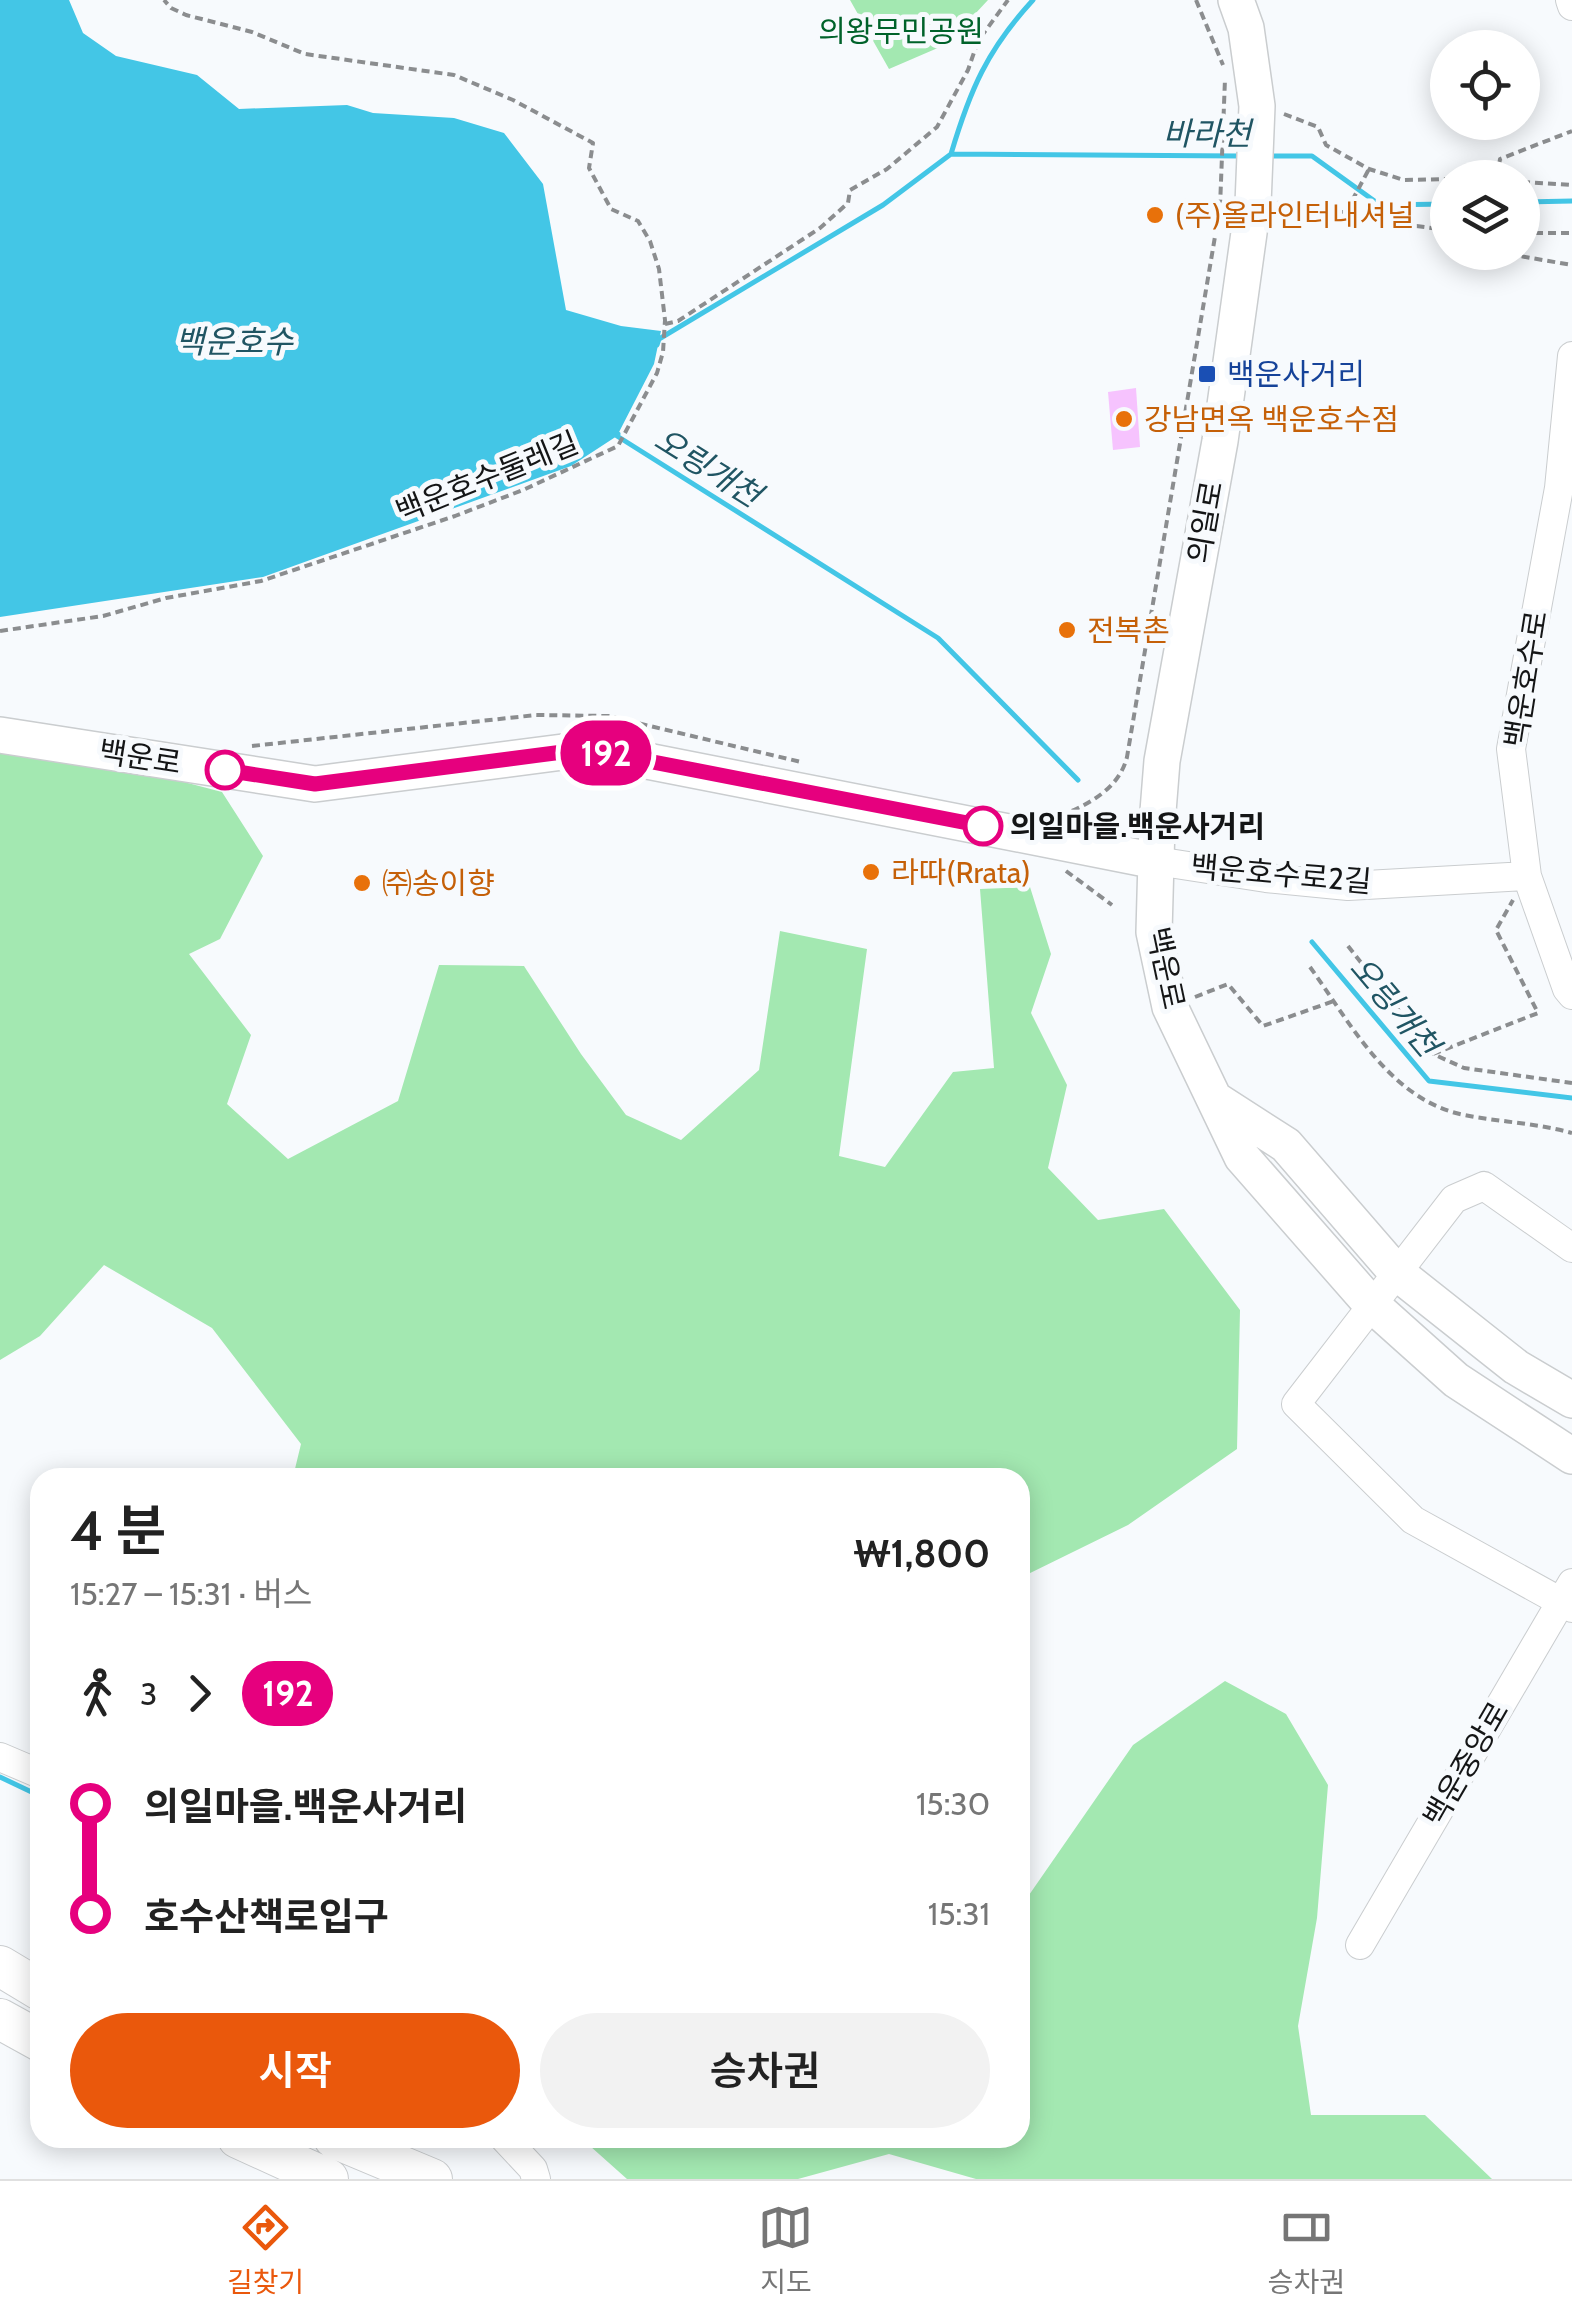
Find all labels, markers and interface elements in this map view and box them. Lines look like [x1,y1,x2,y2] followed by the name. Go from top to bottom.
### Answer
[818,13,984,50] park label: 의왕무민공원
[1430,30,1540,270] map controls
[1430,30,1540,140] button: locate
[1163,114,1255,153] water label: 바라천
[1430,160,1540,270] button: layers
[1175,197,1415,234] place label: (주)올라인터내셔널
[1144,204,1166,226] marker: (주)올라인터내셔널
[175,322,294,361] water label: 백운호수
[1227,356,1365,393] place label: 백운사거리
[1196,363,1218,385] marker: 백운사거리
[1144,401,1399,438] place label: 강남면옥 백운호수점
[1113,408,1135,430] marker: 강남면옥 백운호수점
[648,419,771,517] water label: 오링개천
[391,424,583,530] street label: 백운호수둘레길
[1180,478,1230,566] street label: 의일로
[1497,608,1555,750] street label: 백운호수로
[1087,612,1170,649] place label: 전복촌
[1056,619,1078,641] marker: 전복촌
[548,720,664,786] line badge: 192
[96,732,184,782] street label: 백운로
[580,732,632,775] text: 192
[206,751,244,789] unlabelled marker
[964,807,1002,845] marker: 의일마을.백운사거리
[1010,808,1265,845] place label: 의일마을.백운사거리
[1189,848,1373,900] street label: 백운호수로2길
[891,854,1031,891] place label: 라따(Rrata)
[860,861,882,883] marker: 라따(Rrata)
[382,865,495,902] place label: ㈜송이향
[351,872,373,894] marker: ㈜송이향
[1139,924,1193,1012] street label: 백운로
[1342,948,1450,1066] water label: 오링개천
[70,1497,166,1564] text: 4 분
[854,1530,990,1577] text: ₩1,800
[70,1574,312,1613] text: 15:27 – 15:31 · 버스
[70,1666,125,1721] icon: walk
[172,1666,227,1721] icon: forward
[262,1672,313,1715] text: 192
[140,1674,157,1713] text: 3
[1415,1695,1517,1833] street label: 백운중앙로
[144,1783,467,1830] text: 의일마을.백운사거리
[916,1784,990,1823] text: 15:30
[144,1893,389,1940] text: 호수산책로입구
[928,1894,990,1933] text: 15:31
[70,2013,520,2128] button: 시작
[540,2013,990,2128] button: 승차권
[227,2200,304,2300] tab: 길찾기
[758,2200,813,2300] tab: 지도
[1268,2200,1345,2300] tab: 승차권

